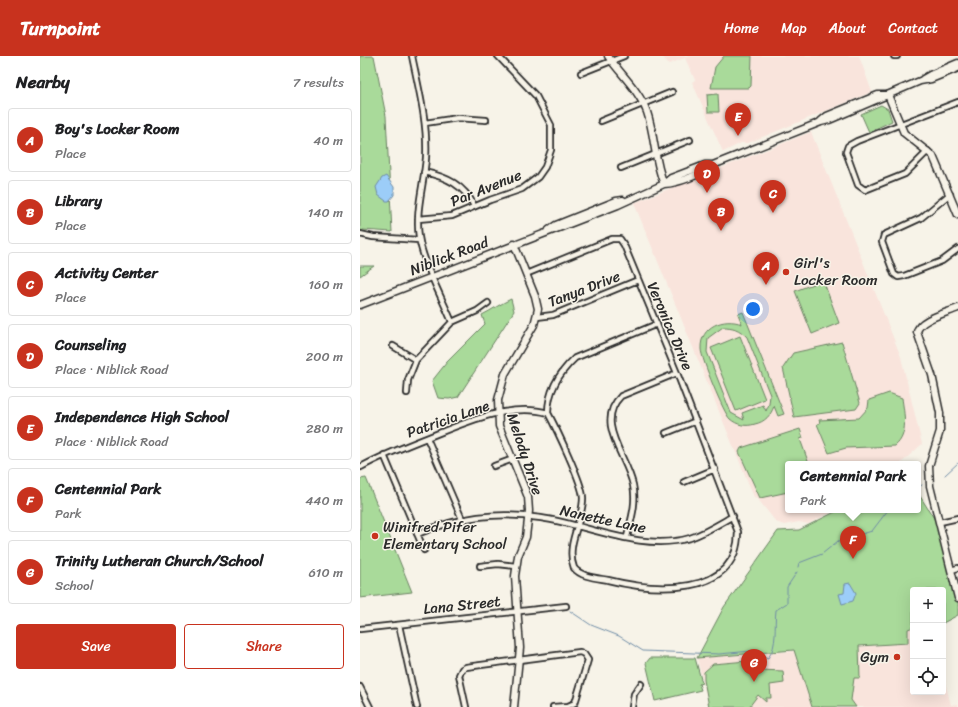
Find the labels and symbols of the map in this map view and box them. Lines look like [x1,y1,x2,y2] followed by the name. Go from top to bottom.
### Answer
[725,103,751,136] pin: E
[694,160,720,193] pin: D
[446,162,526,214] street label: Par Avenue
[760,180,786,213] pin: C
[708,198,734,231] pin: B
[406,229,493,283] street label: Niblick Road
[794,250,878,293] place label: Girl's Locker Room
[753,252,779,285] pin: A
[544,263,624,315] street label: Tanya Drive
[781,267,791,277] marker: Girl's Locker Room
[640,278,700,374] street label: Veronica Drive
[743,299,763,319] your location
[403,393,493,445] street label: Patricia Lane
[499,409,551,499] street label: Melody Drive
[558,497,649,541] street label: Nanette Lane
[383,514,508,557] place label: Winifred Pifer Elementary School
[840,526,866,559] pin: F
[370,531,380,541] marker: Winifred Pifer Elementary School
[422,588,502,622] street label: Lana Street
[860,644,889,670] place label: Gym
[741,649,767,682] pin: G
[892,652,902,662] marker: Gym

